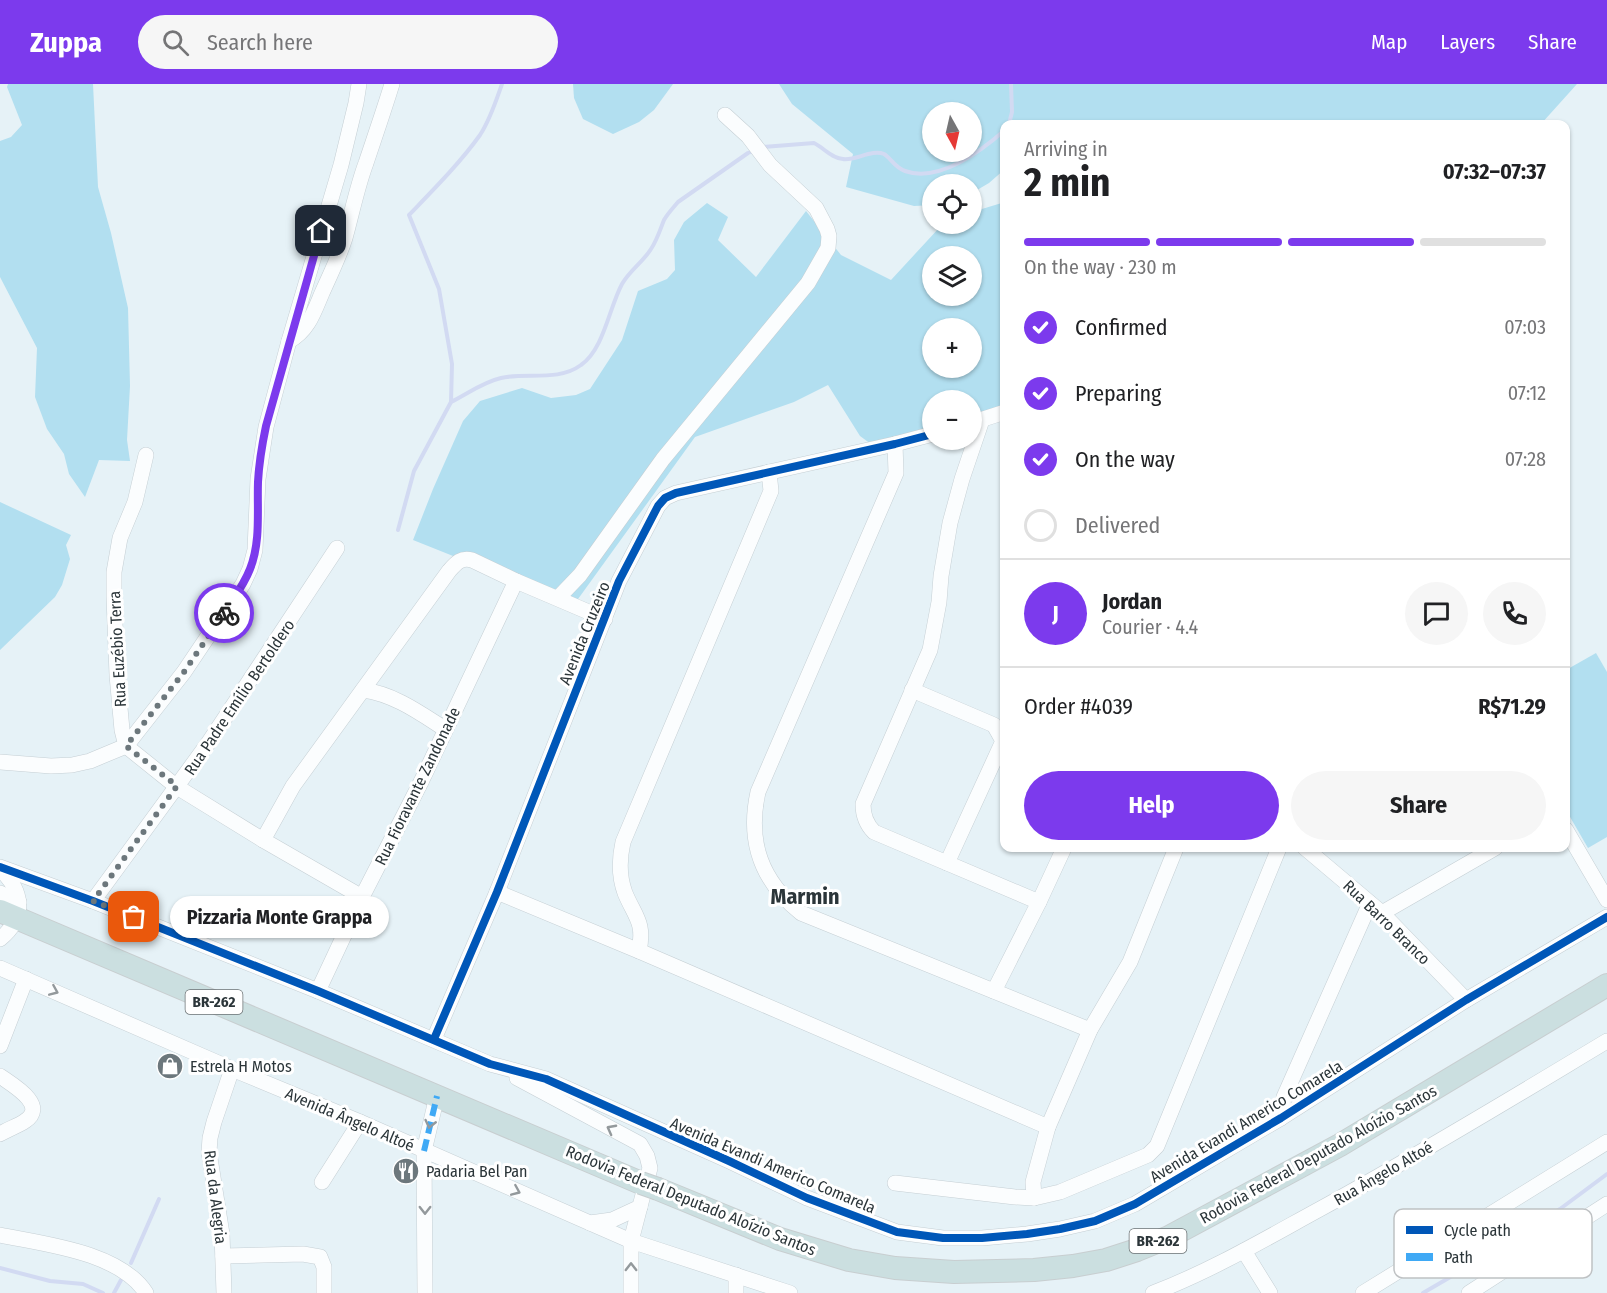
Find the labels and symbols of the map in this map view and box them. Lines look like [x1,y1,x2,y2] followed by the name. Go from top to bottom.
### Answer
[922,102,982,162] north arrow
[295,205,346,256] pin
[555,579,614,688] street label: Avenida Cruzeiro
[194,583,254,643] courier
[105,590,130,707] street label: Rua Euzébio Terra
[180,616,299,779] street label: Rua Padre Emílio Bertoldero
[371,704,464,868] street label: Rua Fioravante Zandonade
[1339,876,1434,969] street label: Rua Barro Branco
[771,883,839,910] district label: Marmin
[108,891,159,942] pin
[170,896,389,938] callout: Pizzaria Monte Grappa
[47,984,58,996] one-way arrow
[186,990,242,1014] road number: BR-262
[155,1051,185,1081] shop icon: Estrela H Motos
[1147,1056,1346,1187] street label: Avenida Evandi Americo Comarela
[190,1057,292,1076] place label: Estrela H Motos
[1196,1081,1440,1228] street label: Rodovia Federal Deputado Aloízio Santos
[282,1084,417,1155] street label: Avenida Ângelo Altoé
[667,1114,878,1217] street label: Avenida Evandi Americo Comarela
[425,1119,438,1129] one-way arrow
[607,1125,617,1136] one-way arrow
[1330,1137,1436,1209] street label: Rua Ângelo Altoé
[563,1141,819,1260] street label: Rodovia Federal Deputado Aloízio Santos
[200,1149,231,1245] street label: Rua da Alegria
[391,1156,421,1186] restaurant icon: Padaria Bel Pan
[426,1162,527,1181] place label: Padaria Bel Pan
[510,1184,521,1196] one-way arrow
[419,1205,431,1214] one-way arrow
[1394,1209,1592,1278] legend
[1444,1221,1511,1240] text: Cycle path
[1130,1229,1186,1253] road number: BR-262
[1444,1248,1473,1267] text: Path
[625,1262,637,1271] one-way arrow

